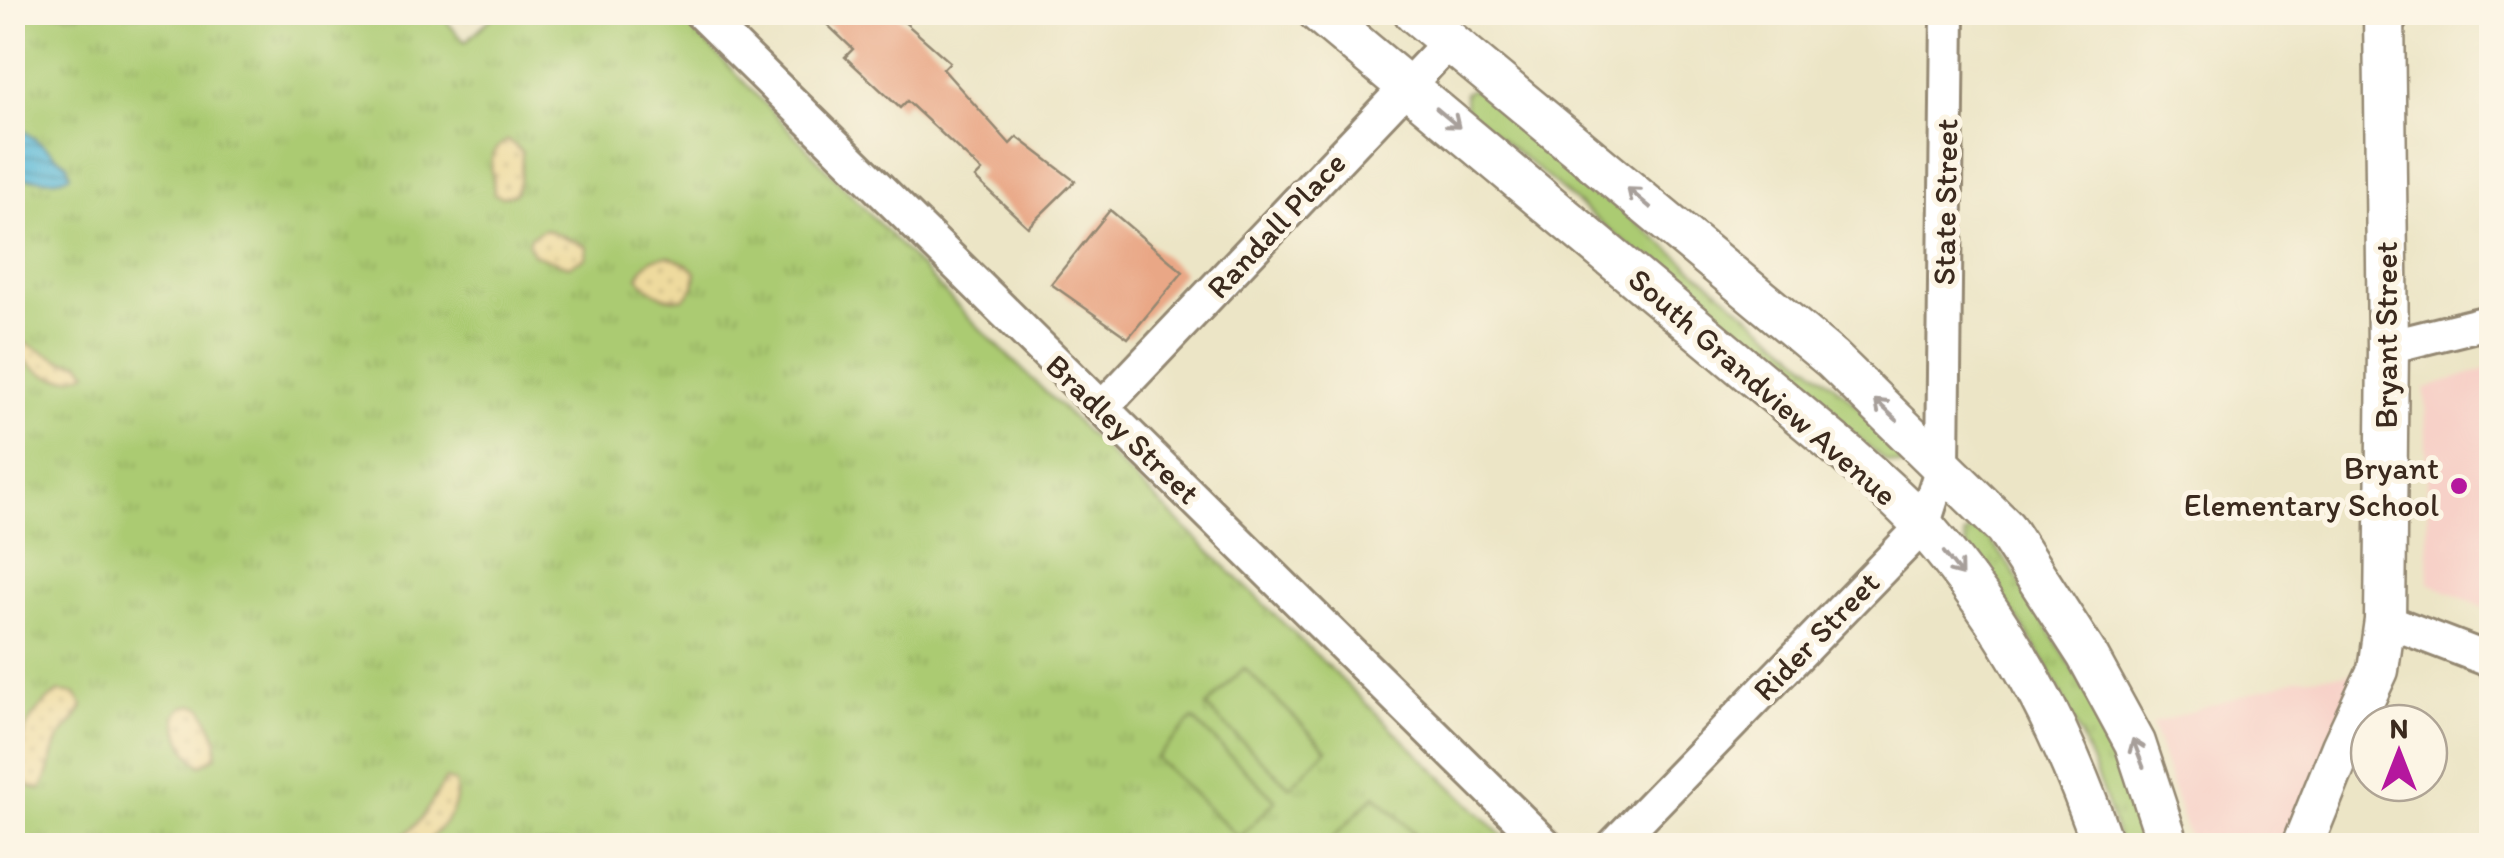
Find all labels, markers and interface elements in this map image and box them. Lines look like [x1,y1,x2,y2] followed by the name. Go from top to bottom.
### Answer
[1434,107,1460,129] one-way arrow
[1925,118,1965,286] street label: State Street
[1199,144,1353,306] street label: Randall Place
[1626,188,1652,210] one-way arrow
[2367,241,2405,429] street label: Bryant Street
[1621,260,1905,514] street label: South Grandview Avenue
[1038,346,1208,512] street label: Bradley Street
[1874,398,1898,422] one-way arrow
[2184,449,2439,524] place label: Bryant Elementary School
[2448,475,2470,497] marker: Bryant Elementary School
[1942,550,1963,577] one-way arrow
[1745,563,1887,709] street label: Rider Street
[2349,703,2449,803] north arrow
[2390,711,2408,745] text: N
[2127,739,2145,769] one-way arrow

